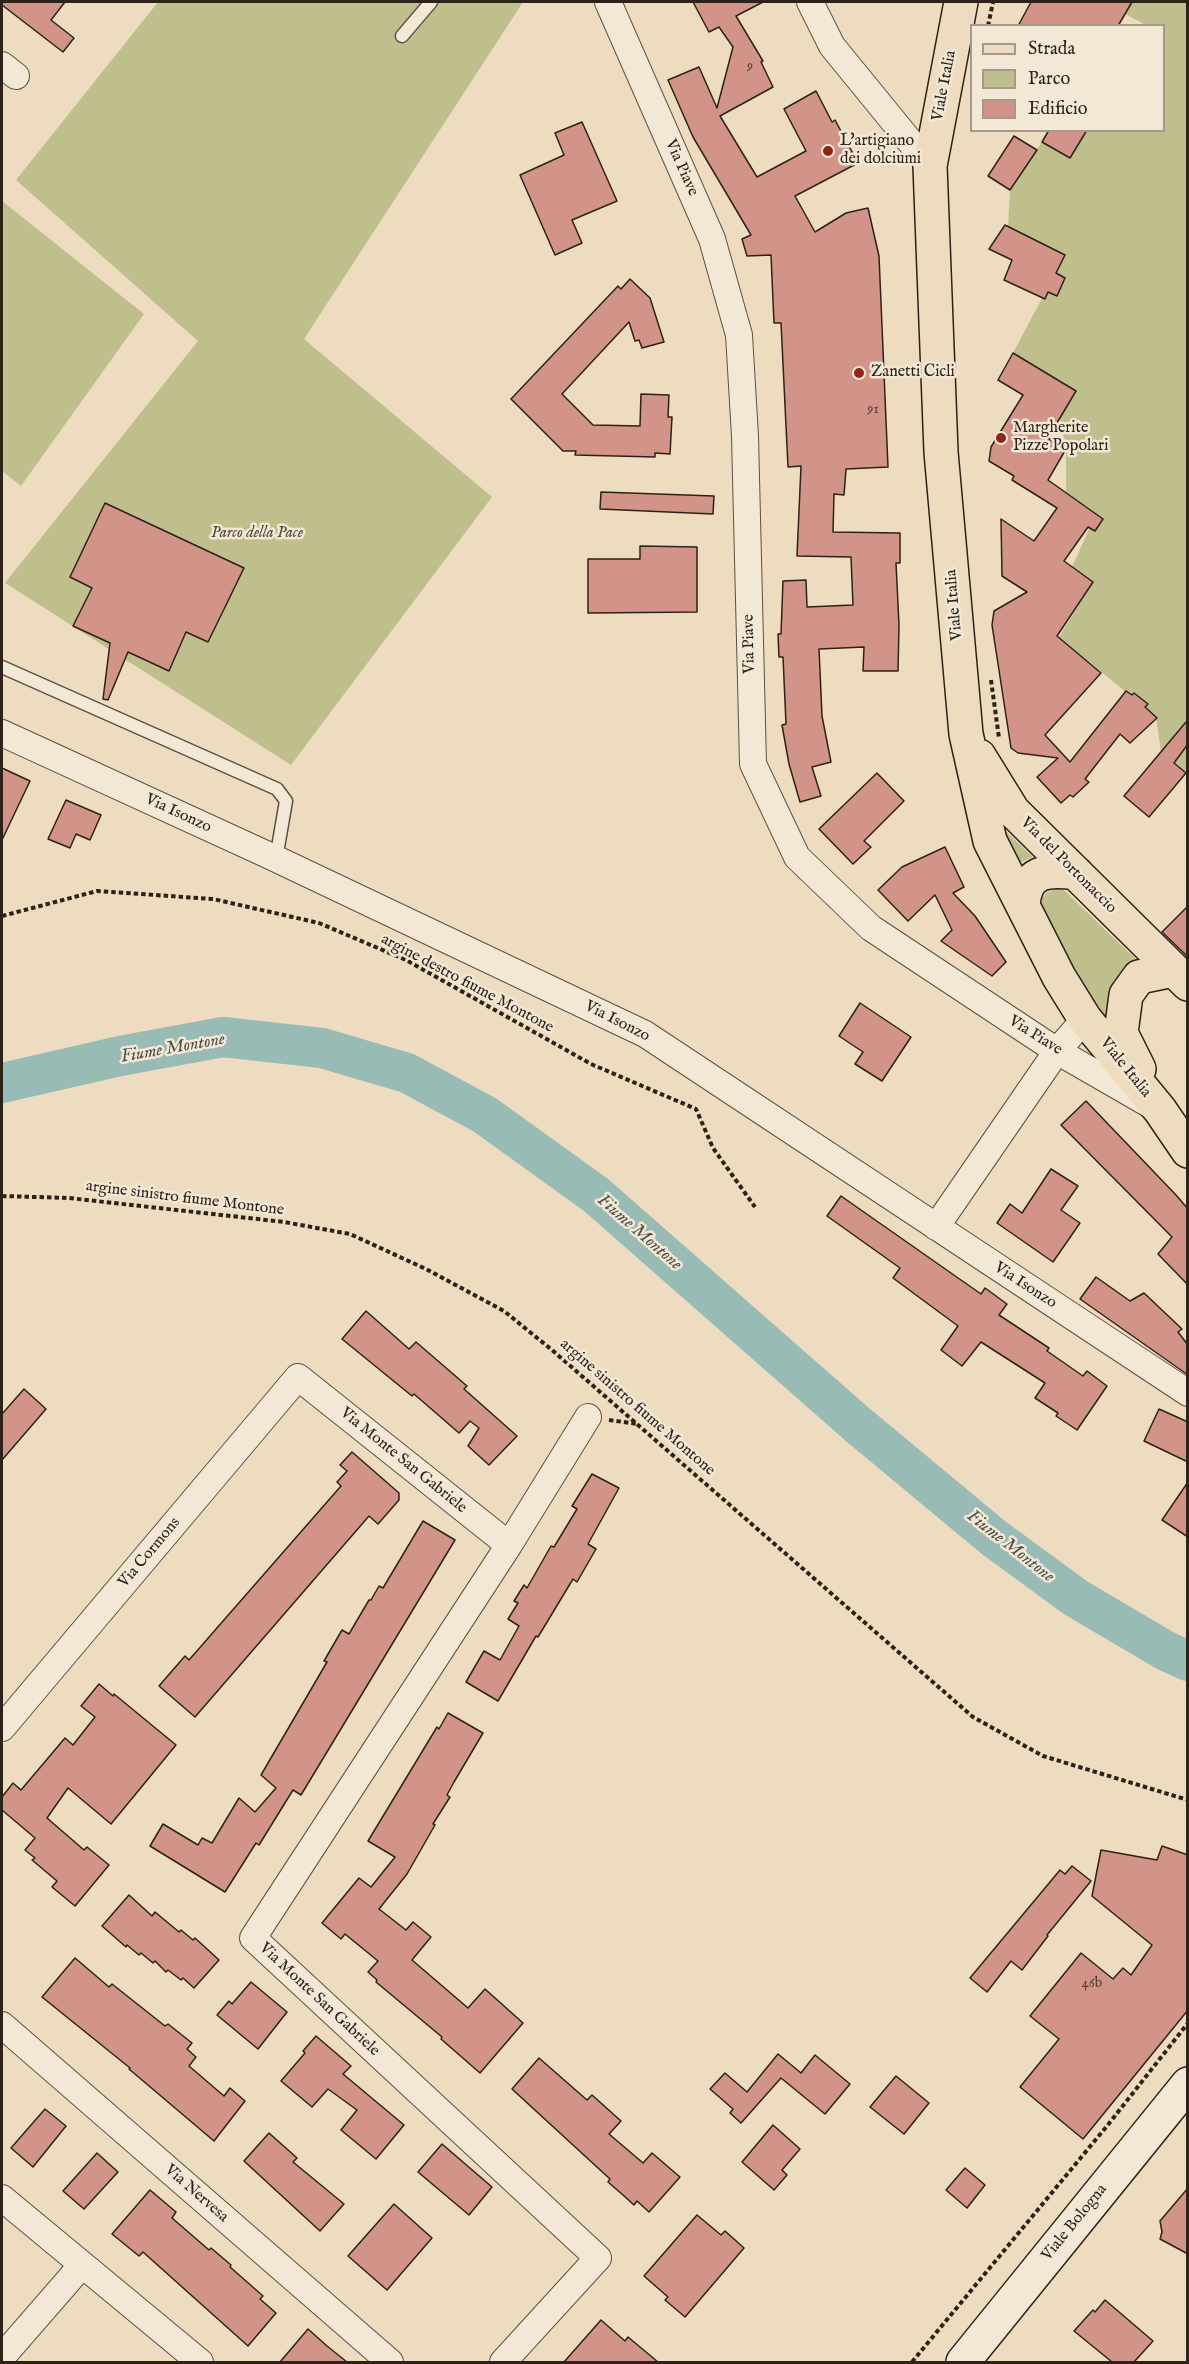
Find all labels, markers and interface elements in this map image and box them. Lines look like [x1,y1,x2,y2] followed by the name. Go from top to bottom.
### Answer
[970,24,1165,132] legend
[1028,38,1075,61] text: Strada
[929,49,961,123] street label: Viale Italia
[747,59,753,75] house number: 9
[1028,68,1070,91] text: Parco
[1028,98,1088,121] text: Edificio
[840,132,921,170] place label: L'artigiano dei dolciumi
[660,137,702,199] street label: Via Piave
[821,144,835,158] marker: L'artigiano dei dolciumi
[871,363,955,383] place label: Zanetti Cicli
[852,366,866,380] marker: Zanetti Cicli
[867,402,879,418] house number: 91
[1013,419,1108,457] place label: Margherite Pizze Popolari
[994,431,1008,445] marker: Margherite Pizze Popolari
[211,524,303,544] park label: Parco della Pace
[942,569,968,641] street label: Viale Italia
[740,614,760,674] street label: Via Piave
[142,790,214,838] street label: Via Isonzo
[1016,814,1120,918] street label: Via del Portonaccio
[377,930,557,1038] street label: argine destro fiume Montone
[581,997,653,1047] street label: Via Isonzo
[1005,1012,1065,1060] street label: Via Piave
[119,1029,227,1069] water label: Fiume Montone
[1095,1034,1155,1102] street label: Viale Italia
[85,1177,285,1221] street label: argine sinistro fiume Montone
[592,1190,686,1276] water label: Fiume Montone
[990,1259,1060,1313] street label: Via Isonzo
[555,1335,719,1481] street label: argine sinistro fiume Montone
[336,1404,470,1518] street label: Via Monte San Gabriele
[962,1506,1058,1588] water label: Fiume Montone
[115,1514,185,1592] street label: Via Cormons
[255,1939,383,2061] street label: Via Monte San Gabriele
[1082,1976,1102,1992] house number: 46b
[160,2161,232,2227] street label: Via Nervesa
[1038,2181,1112,2265] street label: Viale Bologna

